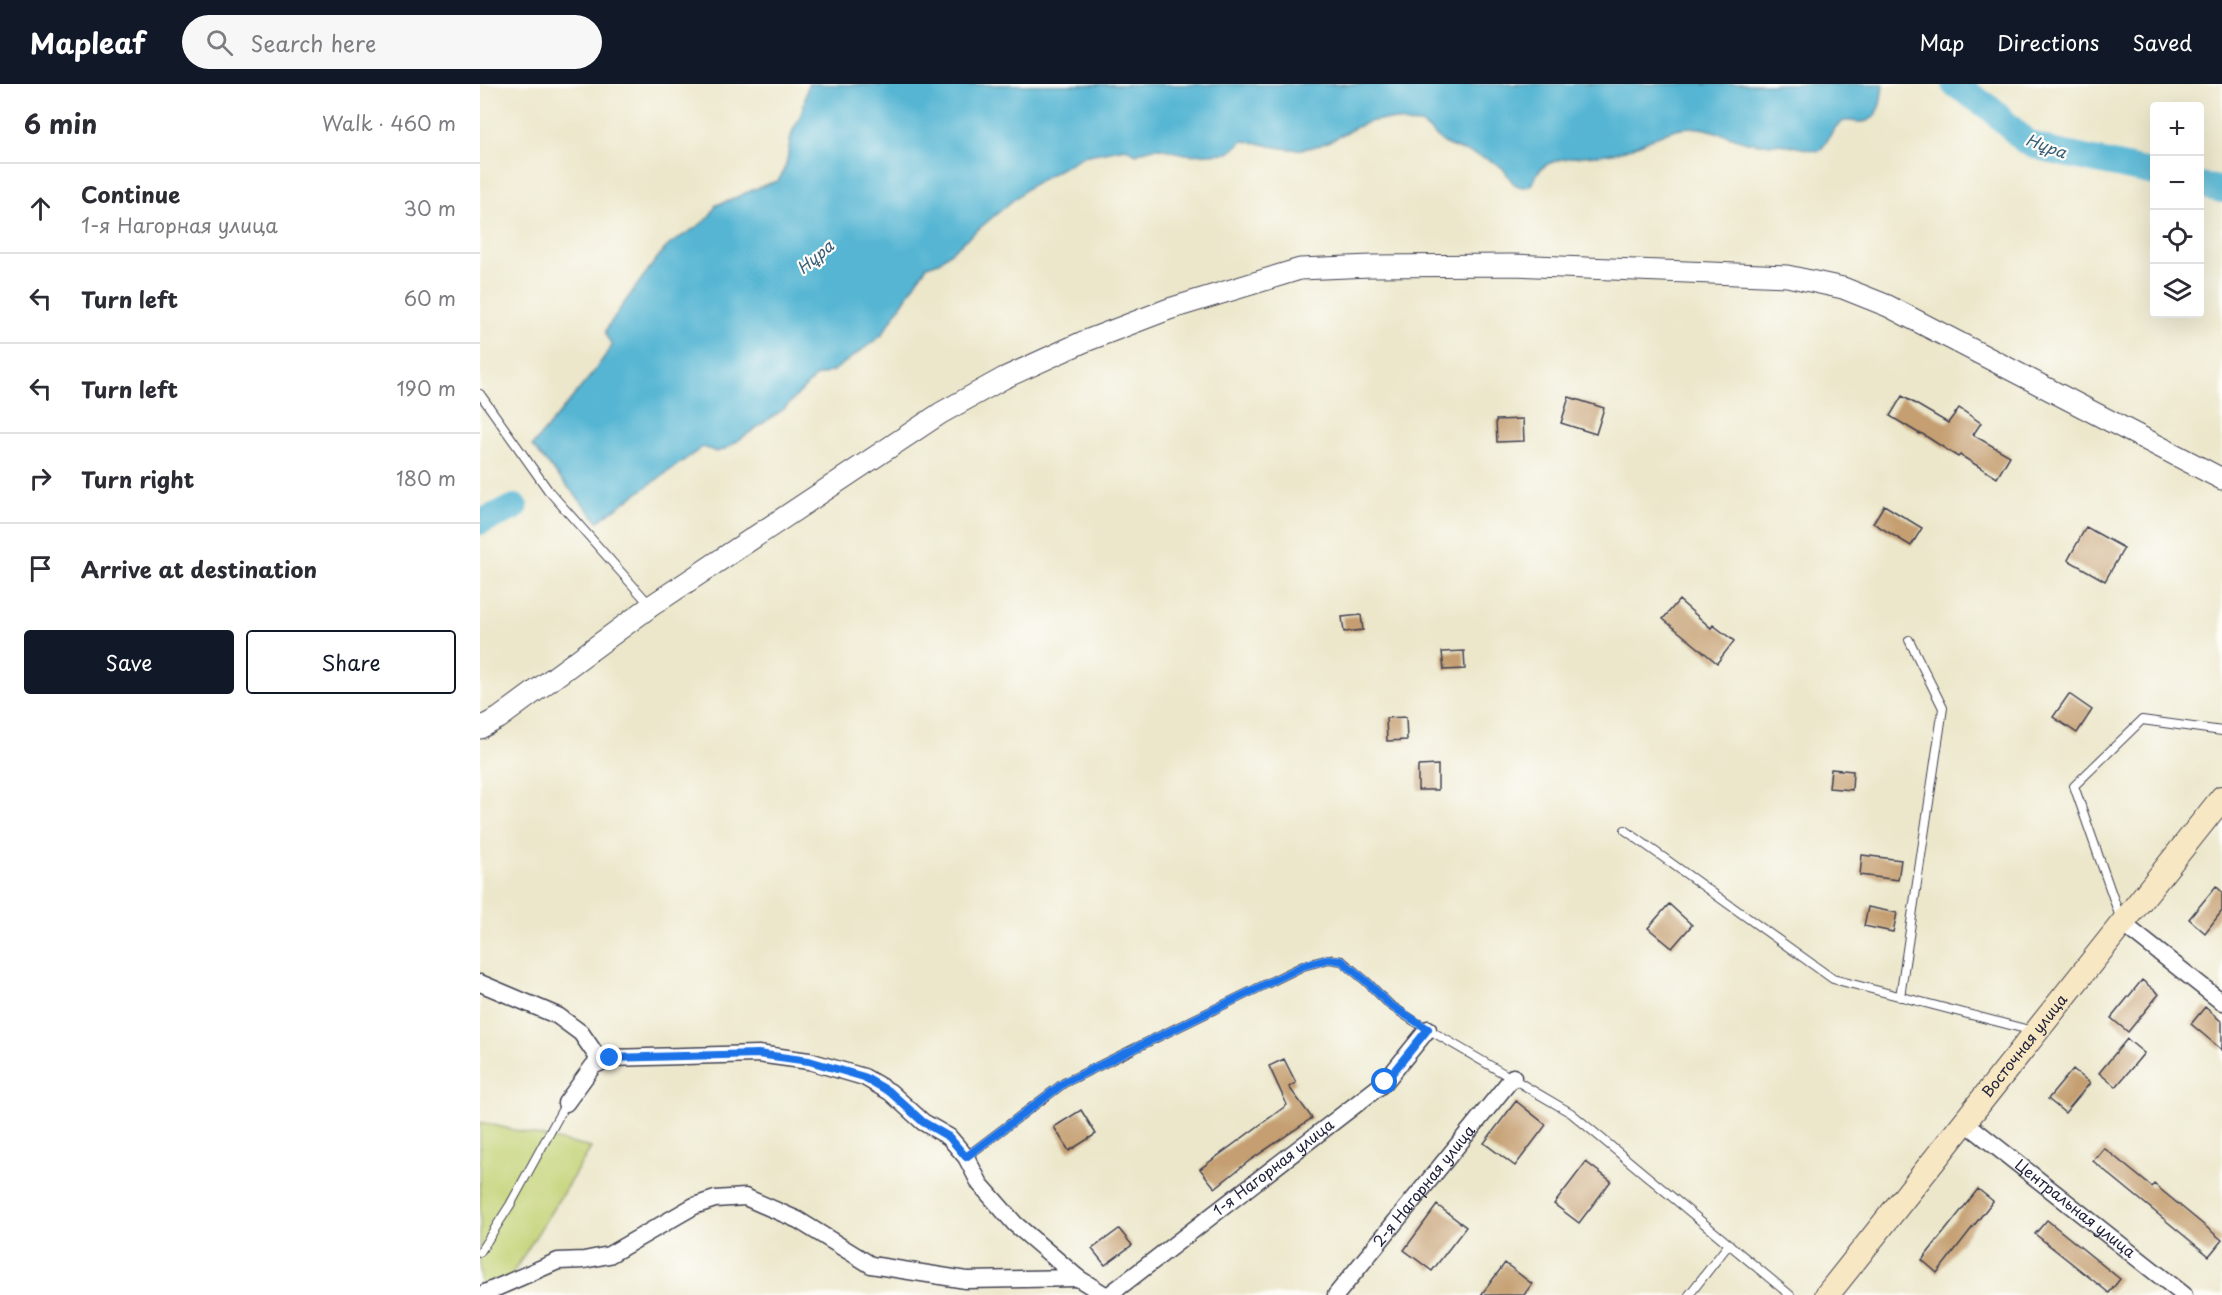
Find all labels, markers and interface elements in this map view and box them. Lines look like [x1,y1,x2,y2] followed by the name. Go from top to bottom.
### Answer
[182,15,602,69] search box
[30,21,146,64] text: Mapleaf
[203,26,236,59] icon: search
[251,26,376,59] text: Search here
[1919,26,1964,58] text: Map
[1997,26,2099,58] text: Directions
[2132,26,2192,58] text: Saved
[2150,102,2204,318] map controls
[2150,102,2204,156] button: +
[24,104,97,143] text: 6 min
[322,108,456,138] text: Walk · 460 m
[2023,127,2071,164] water label: Нұра
[2150,156,2204,210] button: −
[81,177,180,210] text: Continue
[24,192,57,225] icon: ahead
[403,193,456,223] text: 30 m
[81,210,278,240] text: 1-я Нагорная улица
[2150,210,2204,264] button: locate
[791,233,839,279] water label: Нұра
[2150,264,2204,318] button: layers
[24,282,57,315] icon: left
[81,282,178,315] text: Turn left
[404,283,456,313] text: 60 m
[24,372,57,405] icon: left
[81,372,178,405] text: Turn left
[397,373,456,403] text: 190 m
[24,462,57,495] icon: right
[81,462,194,495] text: Turn right
[396,463,456,493] text: 180 m
[24,552,57,585] icon: arrive
[81,552,317,585] text: Arrive at destination
[24,630,234,694] button: Save
[246,630,456,694] button: Share
[1975,988,2072,1102] street label: Восточная улица
[596,1044,622,1070] route end
[1371,1068,1397,1094] route start
[1207,1112,1339,1221] street label: 1-я Нагорная улица
[1366,1119,1480,1251] street label: 2-я Нагорная улица
[2011,1153,2141,1263] street label: Центральная улица

